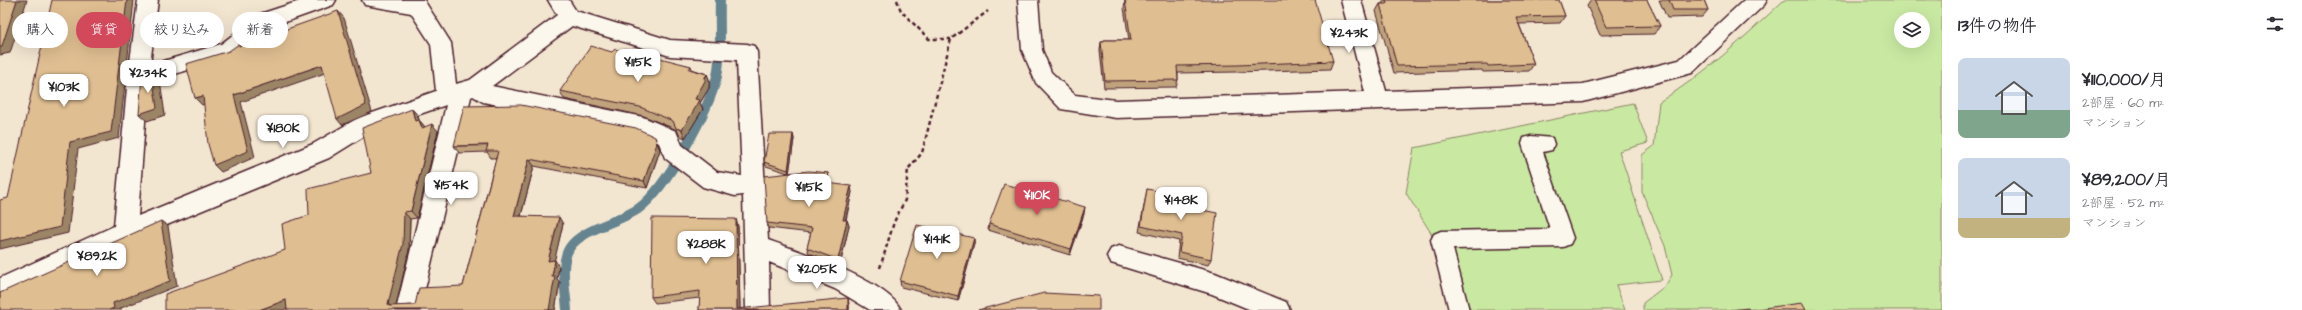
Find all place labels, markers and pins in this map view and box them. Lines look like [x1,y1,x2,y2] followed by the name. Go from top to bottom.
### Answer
[1321,20,1377,54] pin: ¥243K
[610,49,666,83] pin: ¥115K
[120,60,176,94] pin: ¥234K
[36,74,92,108] pin: ¥103K
[255,115,311,149] pin: ¥180K
[423,172,479,206] pin: ¥154K
[781,174,837,208] pin: ¥115K
[1009,182,1065,216] pin: ¥110K
[1153,187,1209,221] pin: ¥148K
[909,226,965,260] pin: ¥141K
[678,231,734,265] pin: ¥288K
[64,243,130,277] pin: ¥89.2K
[789,256,845,290] pin: ¥205K

